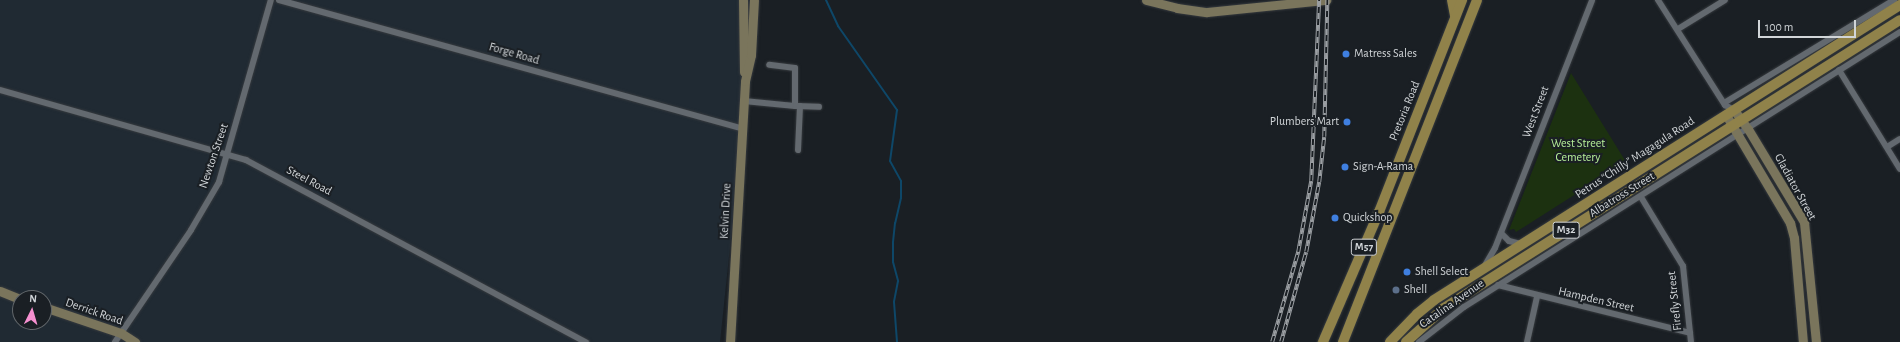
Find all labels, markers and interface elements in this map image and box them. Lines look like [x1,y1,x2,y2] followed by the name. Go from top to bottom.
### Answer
[1760,12,1858,38] scale bar
[1765,21,1793,33] text: 100 m
[487,40,541,68] street label: Forge Road
[1354,47,1417,61] place label: Matress Sales
[1341,49,1351,59] marker: Matress Sales
[1387,79,1423,143] street label: Pretoria Road
[1520,84,1552,140] street label: West Street
[1573,114,1697,202] street label: Petrus “Chilly” Magagula Road
[1270,115,1339,129] place label: Plumbers Mart
[1342,117,1352,127] marker: Plumbers Mart
[196,122,232,190] street label: Newton Street
[1551,137,1605,165] park label: West Street Cemetery
[1771,151,1819,223] street label: Gladiator Street
[1353,160,1413,174] place label: Sign-A-Rama
[1340,162,1350,172] marker: Sign-A-Rama
[284,163,334,199] street label: Steel Road
[1587,169,1657,221] street label: Albatross Street
[717,183,735,239] street label: Kelvin Drive
[1343,211,1392,225] place label: Quickshop
[1330,213,1340,223] marker: Quickshop
[1552,221,1580,239] road number: M32
[1350,238,1378,256] road number: M57
[1415,265,1468,279] place label: Shell Select
[1402,267,1412,277] marker: Shell Select
[1665,271,1685,331] street label: Firefly Street
[1417,276,1487,332] street label: Catalina Avenue
[1404,283,1427,297] place label: Shell
[1557,284,1635,316] street label: Hampden Street
[1391,285,1401,295] marker: Shell
[12,290,52,330] north arrow
[29,293,37,304] text: N
[63,295,125,329] street label: Derrick Road

